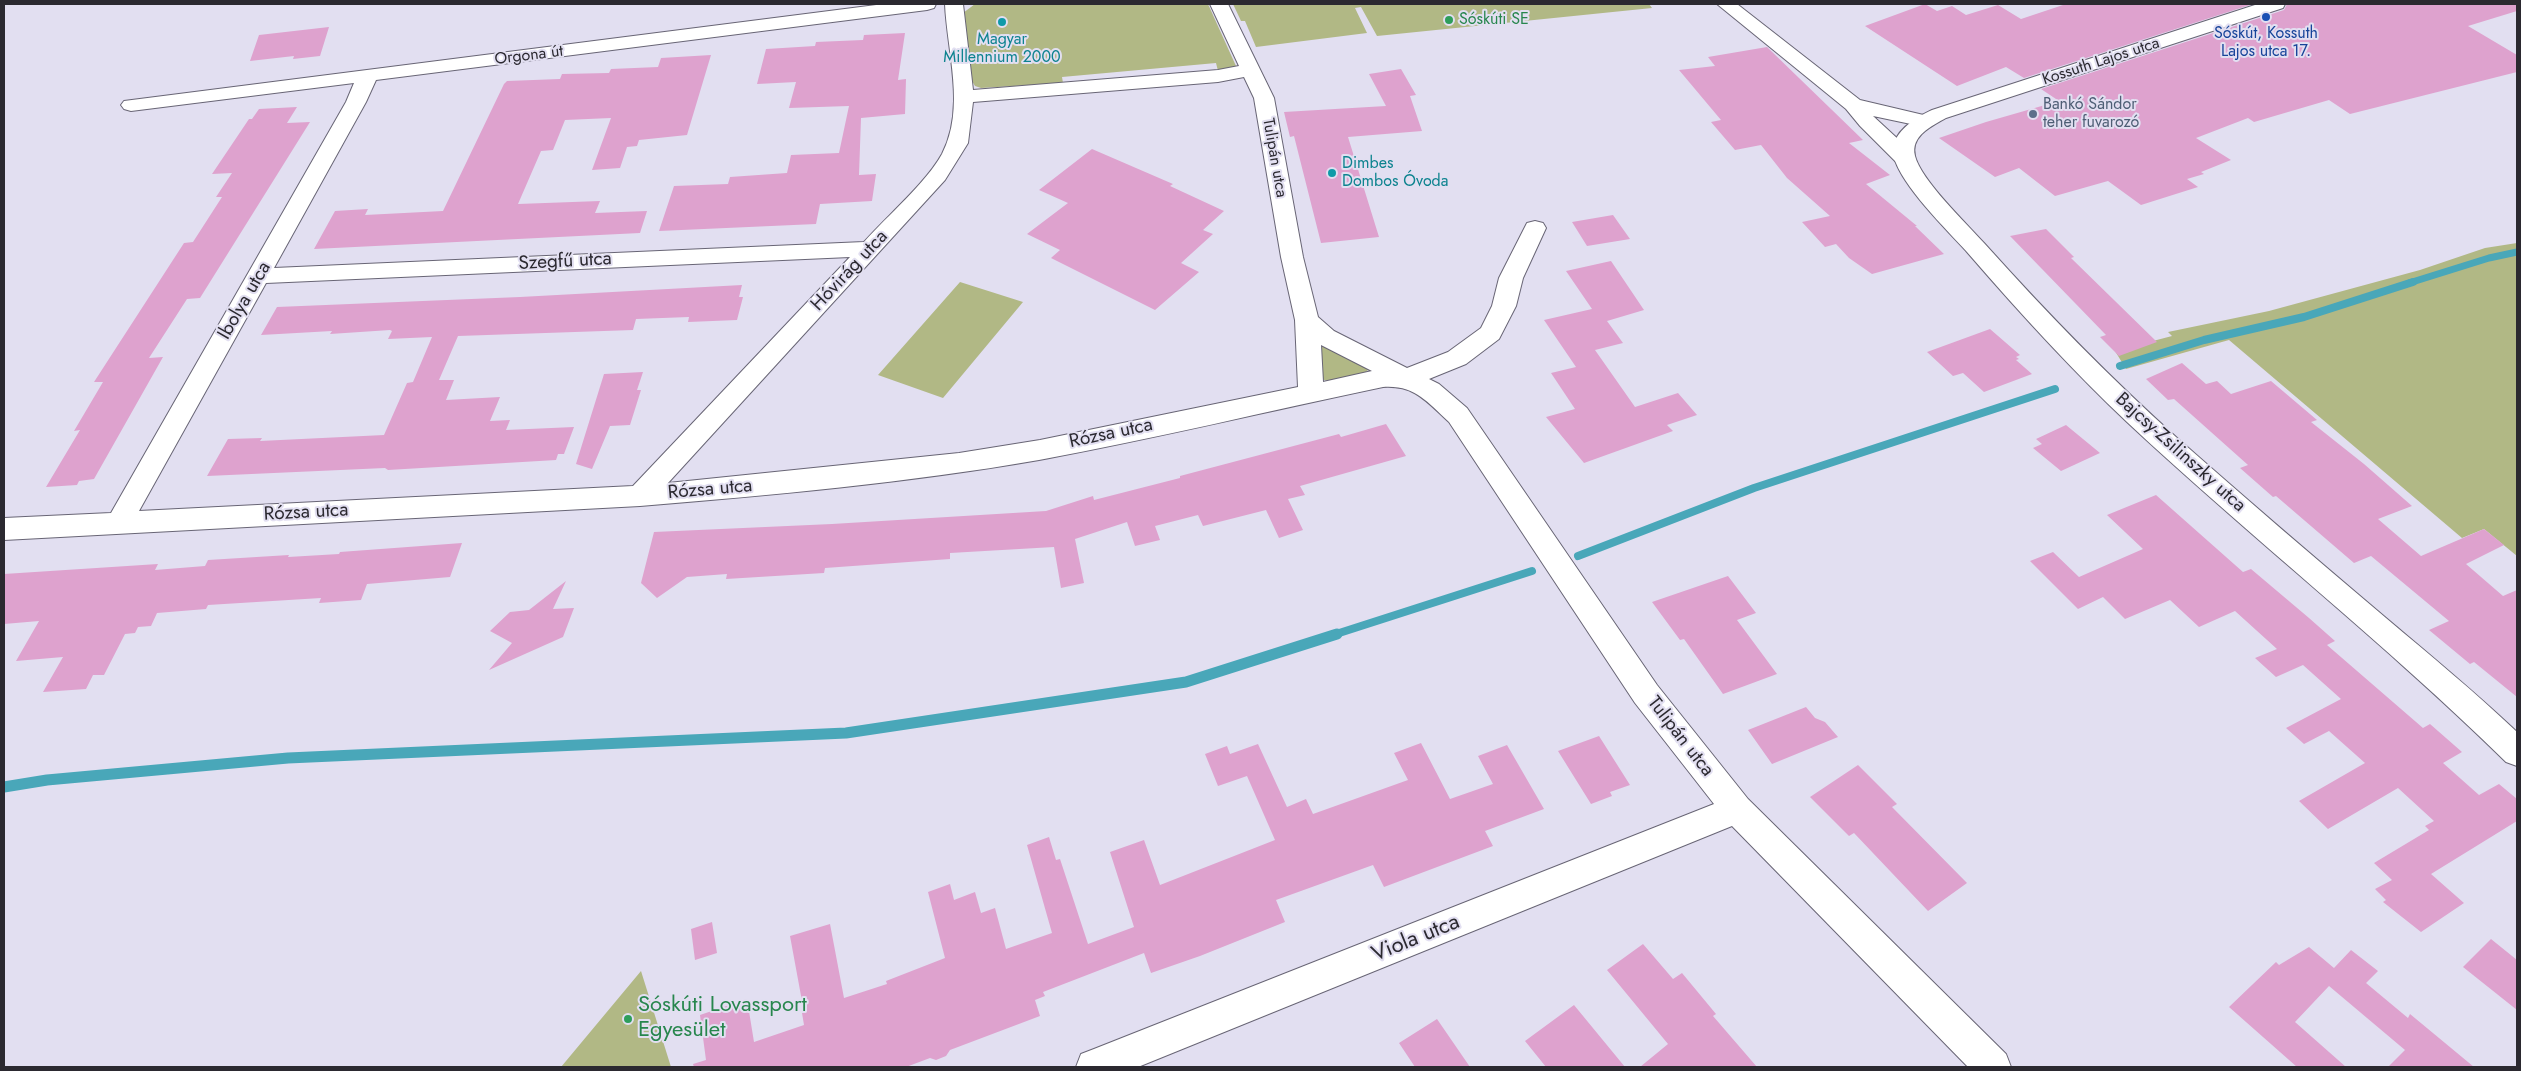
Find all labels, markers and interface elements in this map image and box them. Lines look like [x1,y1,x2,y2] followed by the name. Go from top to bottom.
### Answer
[1459,10,1529,30] place label: Sóskúti SE
[2260,11,2272,23] marker: Sóskút, Kossuth Lajos utca 17.
[1443,14,1455,26] marker: Sóskúti SE
[996,16,1008,28] marker: Magyar Millennium 2000
[2214,24,2318,62] place label: Sóskút, Kossuth Lajos utca 17.
[943,30,1061,68] place label: Magyar Millennium 2000
[2040,34,2162,90] street label: Kossuth Lajos utca
[494,42,564,70] street label: Orgona út
[2043,95,2139,133] place label: Bankó Sándor teher fuvarozó
[2027,108,2039,120] marker: Bankó Sándor teher fuvarozó
[1258,117,1290,199] street label: Tulipán utca
[1342,154,1448,192] place label: Dimbes Dombos Óvoda
[1326,167,1338,179] marker: Dimbes Dombos Óvoda
[807,226,893,316] street label: Hóvirág utca
[518,248,612,276] street label: Szegfű utca
[214,258,276,344] street label: Ibolya utca
[2110,388,2250,518] street label: Bajcsy-Zsilinszky utca
[1067,414,1155,454] street label: Rózsa utca
[667,475,753,505] street label: Rózsa utca
[263,499,349,527] street label: Rózsa utca
[1642,693,1718,781] street label: Tulipán utca
[1368,909,1464,969] street label: Viola utca
[638,993,807,1044] place label: Sóskúti Lovassport Egyesület
[622,1013,634,1025] marker: Sóskúti Lovassport Egyesület

